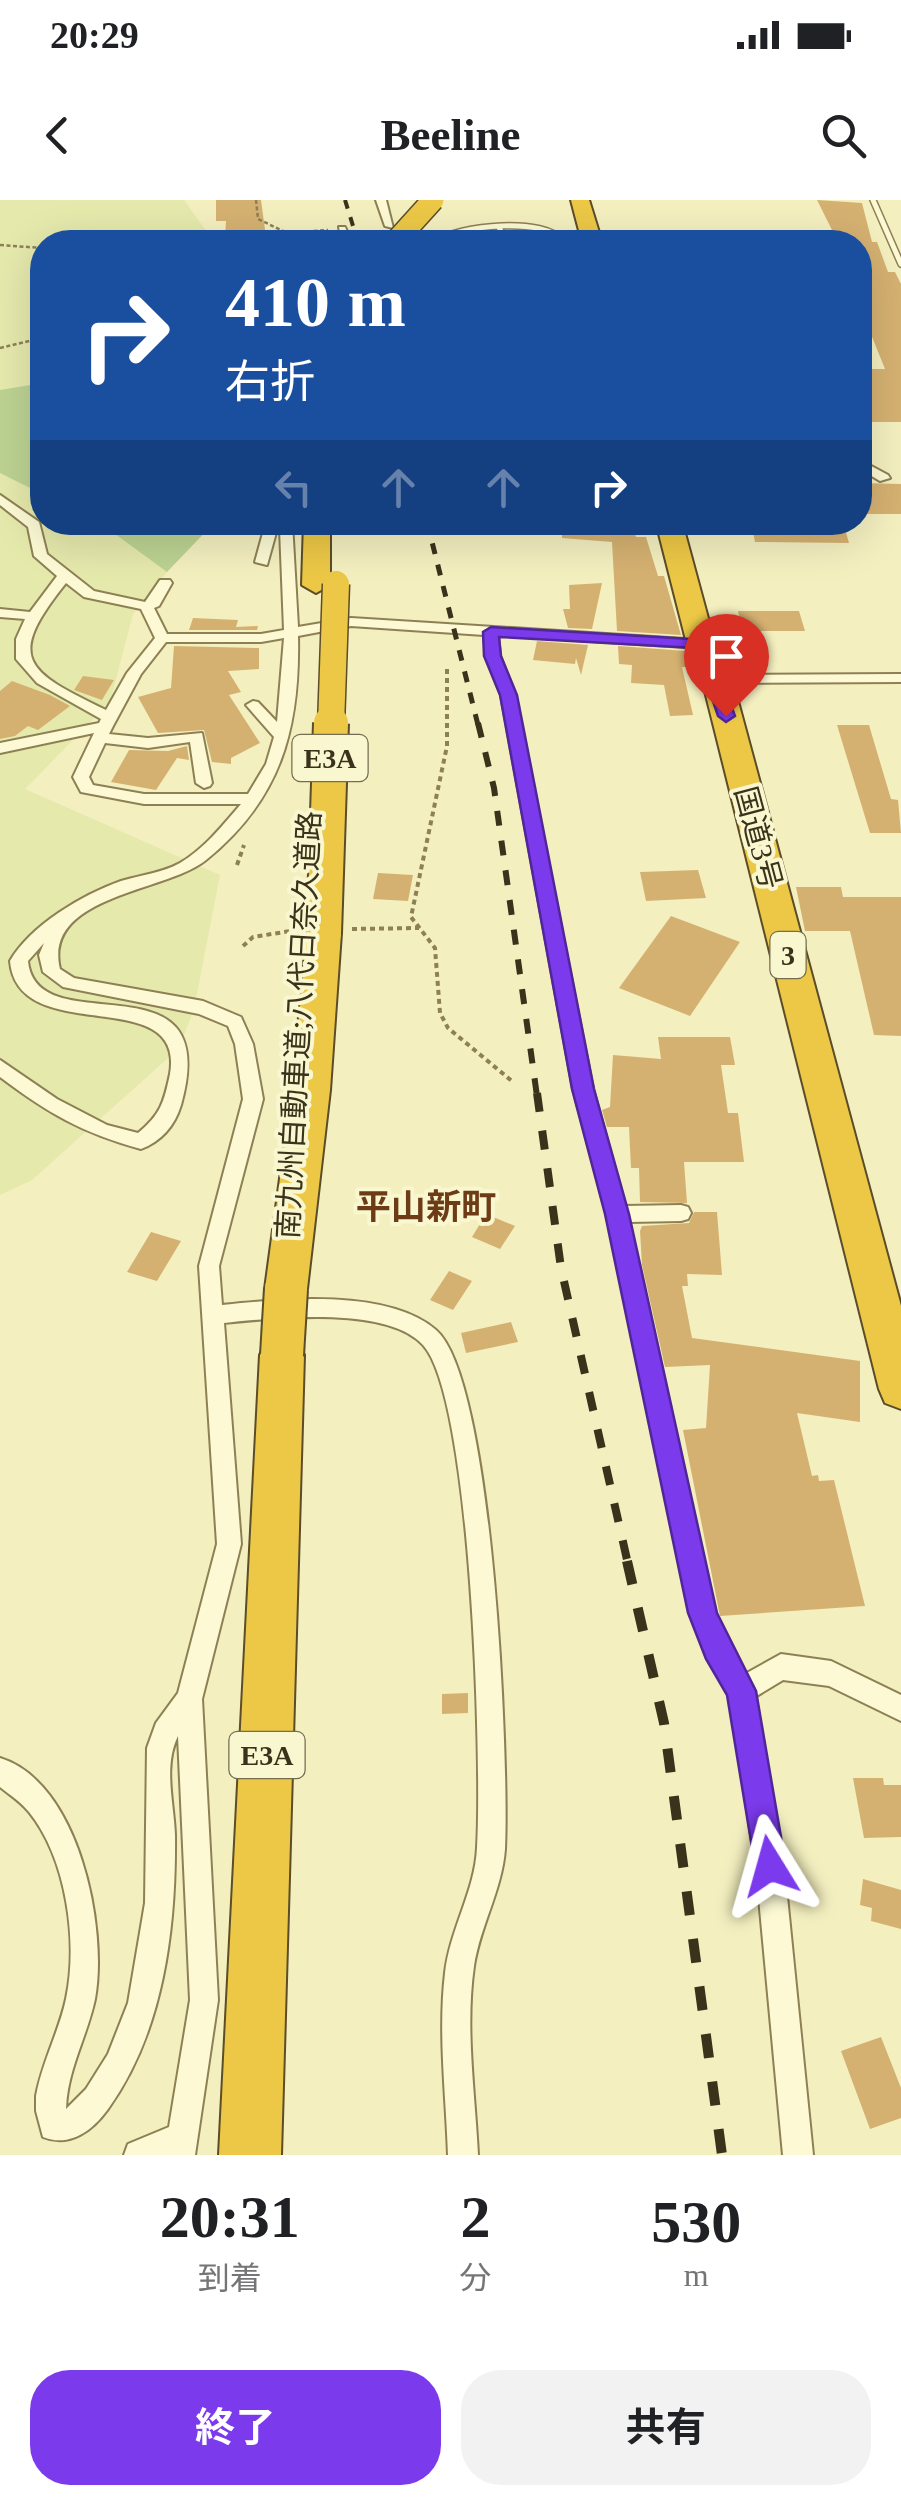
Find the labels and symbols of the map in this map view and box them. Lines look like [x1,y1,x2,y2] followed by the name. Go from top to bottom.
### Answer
[684,614,769,717] pin
[292,735,368,781] road number: E3A
[729,783,788,893] street label: 国道3号
[271,810,326,1240] street label: 南九州自動車道;八代日奈久道路
[770,932,806,978] road number: 3
[356,1188,496,1227] district label: 平山新町
[230,1732,304,1778] road number: E3A
[718,1814,822,1918] position arrow

